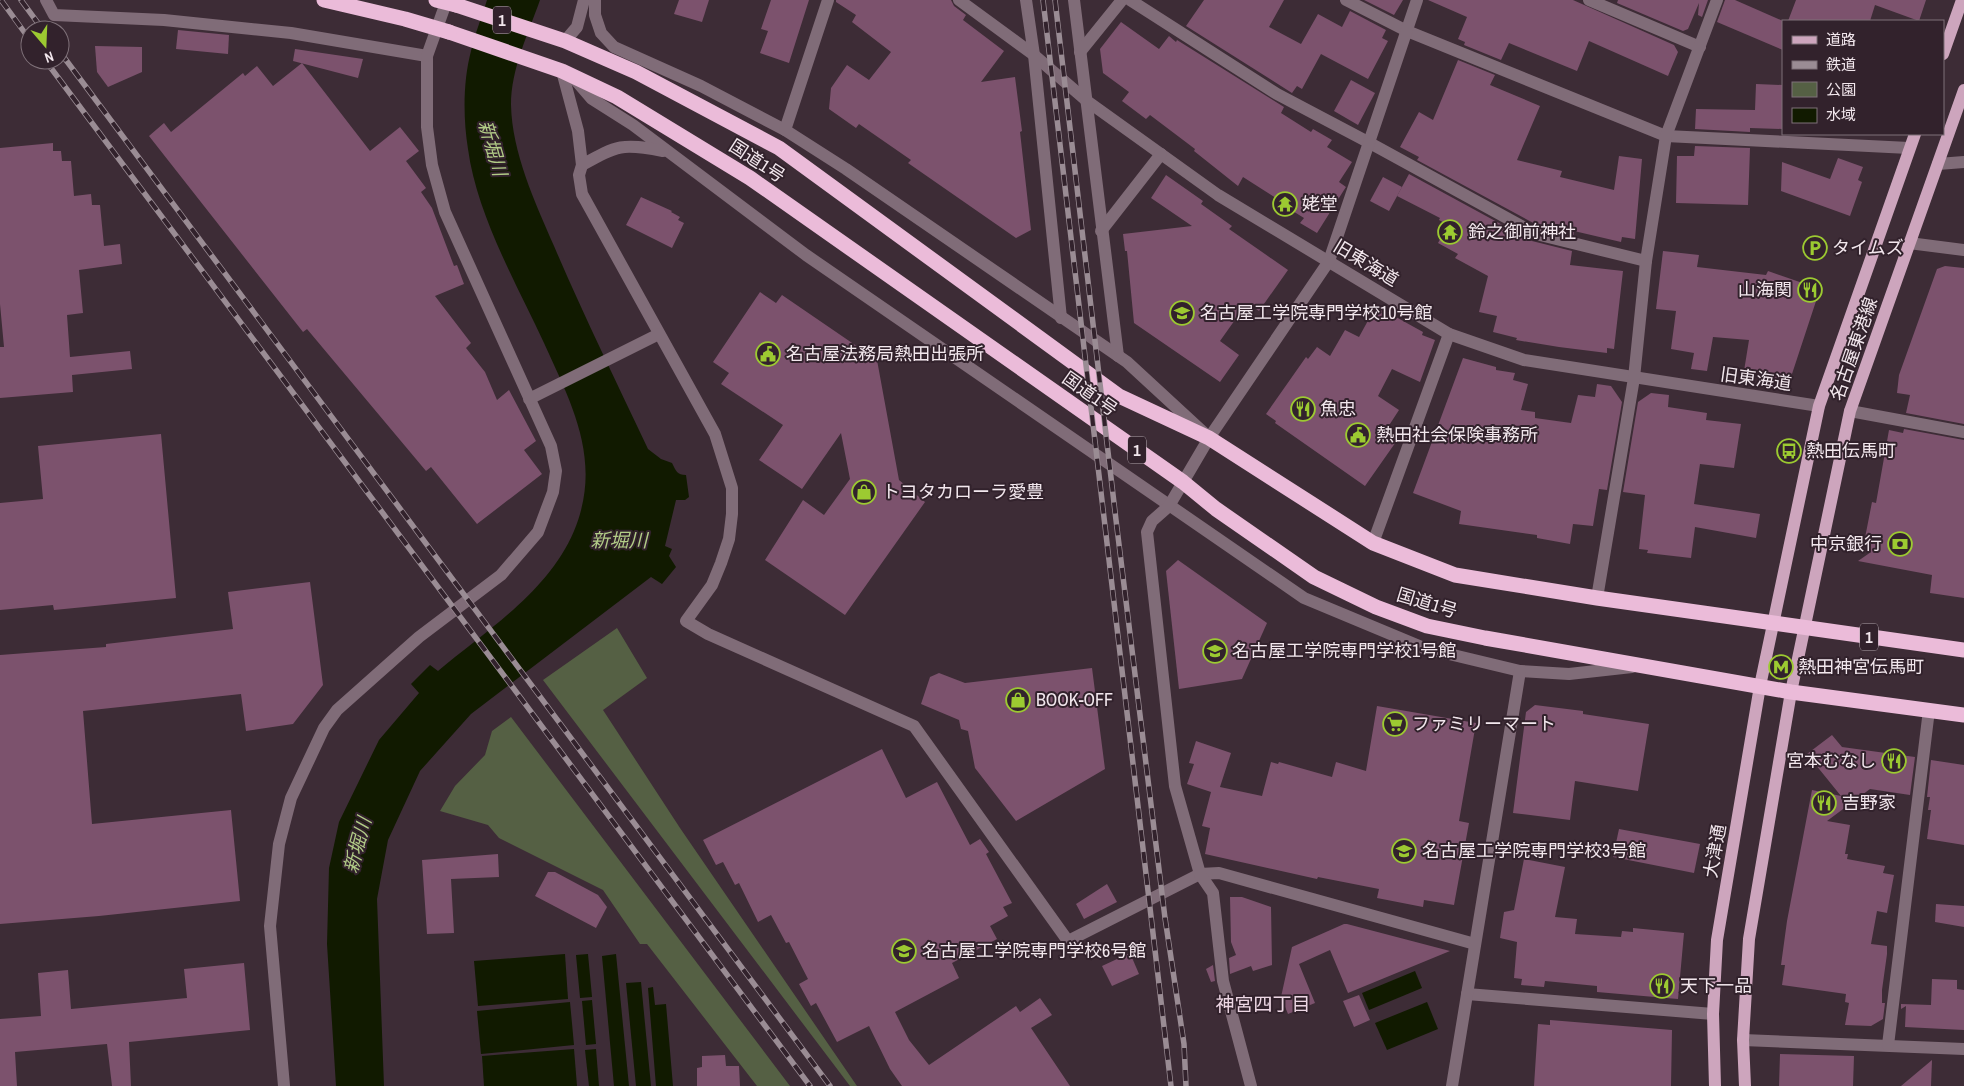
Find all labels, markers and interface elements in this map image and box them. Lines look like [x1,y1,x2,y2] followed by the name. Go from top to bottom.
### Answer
[493,6,511,34] road number: 1
[20,20,70,70] north arrow
[1782,20,1944,135] legend
[1826,29,1856,50] text: 道路
[42,47,56,67] text: N
[1826,54,1856,75] text: 鉄道
[1826,79,1856,100] text: 公園
[1826,104,1856,125] text: 水域
[473,117,514,181] water label: 新堀川
[724,133,790,188] street label: 国道1号
[1272,191,1298,217] temple icon: 姥堂
[1302,191,1338,216] place label: 姥堂
[1437,219,1463,245] temple icon: 鈴之御前神社
[1468,219,1576,244] place label: 鈴之御前神社
[1329,233,1404,292] street label: 旧東海道
[1802,235,1828,261] parking icon: タイムズ
[1832,235,1904,260] place label: タイムズ
[1738,277,1792,302] place label: 山海関
[1797,277,1823,303] restaurant icon: 山海関
[1824,294,1883,404] street label: 名古屋東港線
[1169,300,1195,326] school or university icon: 名古屋工学院専門学校10号館
[1200,300,1432,325] place label: 名古屋工学院専門学校10号館
[755,341,781,367] public building icon: 名古屋法務局熱田出張所
[786,341,984,366] place label: 名古屋法務局熱田出張所
[1719,361,1793,396] street label: 旧東海道
[1058,366,1123,422] street label: 国道1号
[1290,396,1316,422] restaurant icon: 魚忠
[1320,396,1356,421] place label: 魚忠
[1345,422,1371,448] public building icon: 熱田社会保険事務所
[1376,422,1538,447] place label: 熱田社会保険事務所
[1128,436,1146,464] road number: 1
[1776,438,1802,464] bus stop icon: 熱田伝馬町
[1806,438,1896,463] place label: 熱田伝馬町
[851,479,877,505] shop icon: トヨタカローラ愛豊
[882,479,1044,504] place label: トヨタカローラ愛豊
[590,527,649,553] water label: 新堀川
[1810,531,1882,556] place label: 中京銀行
[1887,531,1913,557] bank icon: 中京銀行
[1394,581,1461,624] street label: 国道1号
[1860,624,1878,650] road number: 1
[1202,638,1228,664] school or university icon: 名古屋工学院専門学校1号館
[1232,638,1456,663] place label: 名古屋工学院専門学校1号館
[1768,654,1794,680] metro station icon: 熱田神宮伝馬町
[1798,654,1924,679] place label: 熱田神宮伝馬町
[1005,687,1031,713] shop icon: BOOK-OFF
[1036,687,1113,712] place label: BOOK-OFF
[1382,711,1408,737] supermarket icon: ファミリーマート
[1412,711,1556,736] place label: ファミリーマート
[1786,748,1876,773] place label: 宮本むなし
[1881,748,1907,774] restaurant icon: 宮本むなし
[1811,790,1837,816] restaurant icon: 吉野家
[1842,790,1896,815] place label: 吉野家
[337,812,377,876] water label: 新堀川
[1698,822,1732,880] street label: 大津通
[1391,838,1417,864] school or university icon: 名古屋工学院専門学校3号館
[1422,838,1646,863] place label: 名古屋工学院専門学校3号館
[891,938,917,964] school or university icon: 名古屋工学院専門学校6号館
[922,938,1146,963] place label: 名古屋工学院専門学校6号館
[1649,973,1675,999] restaurant icon: 天下一品
[1680,973,1752,998] place label: 天下一品
[1215,991,1311,1017] district label: 神宮四丁目

